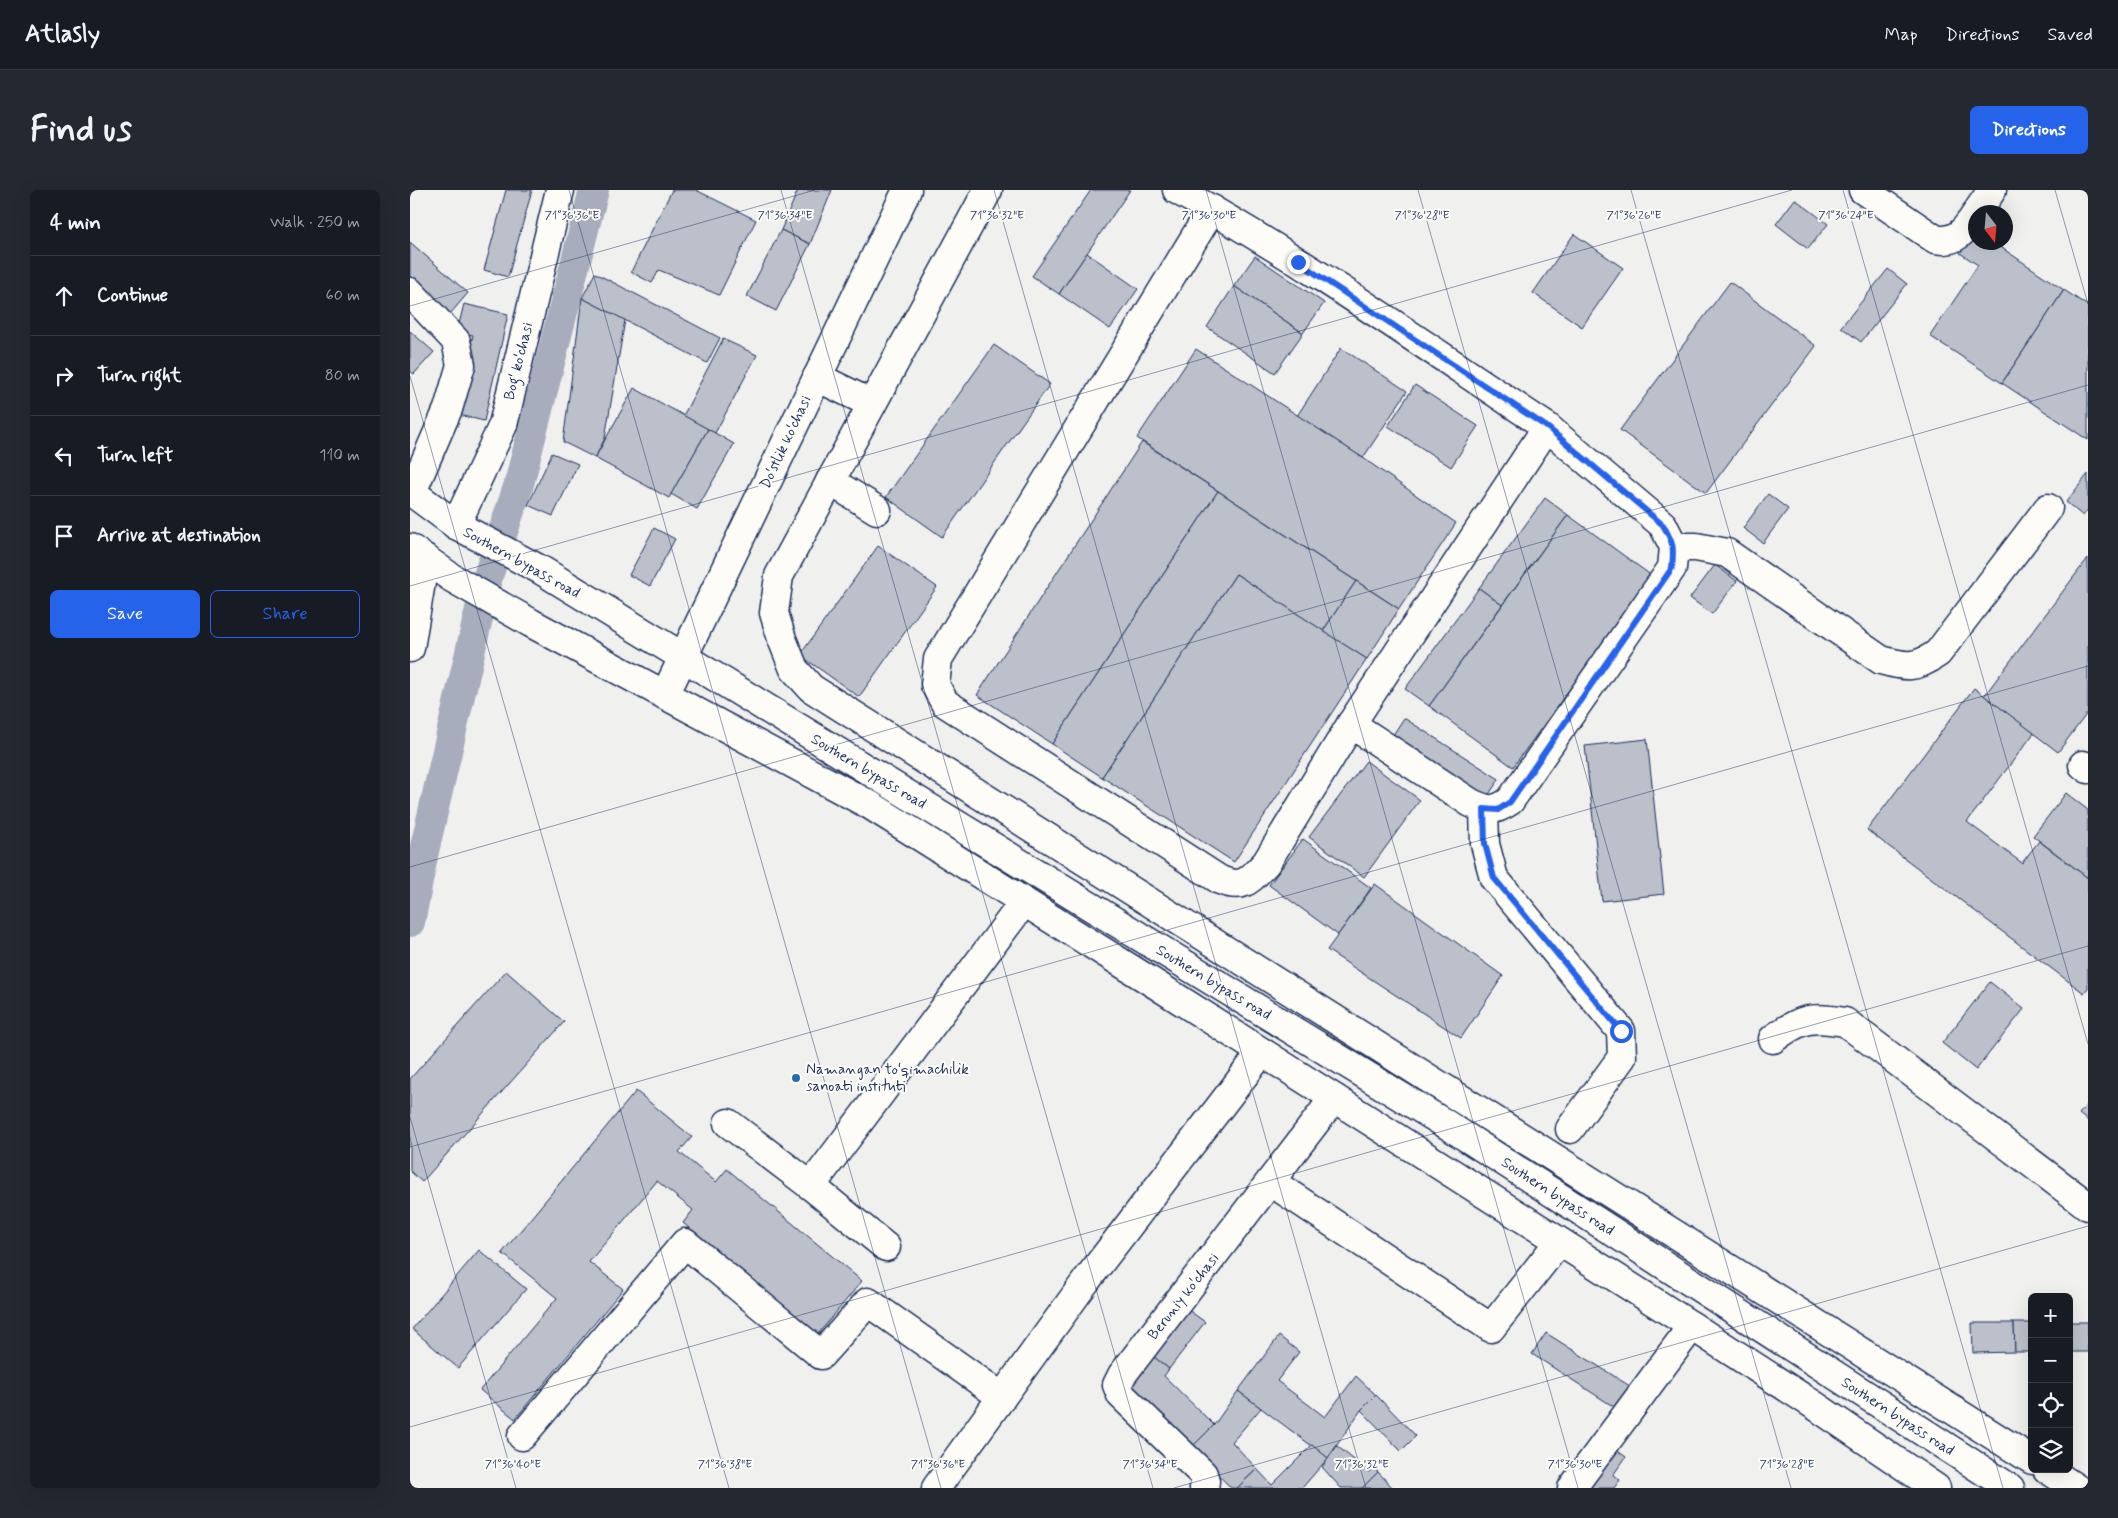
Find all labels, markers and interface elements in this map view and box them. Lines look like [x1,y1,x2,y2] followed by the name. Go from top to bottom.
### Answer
[25,19,100,50] text: Atlasly
[1885,23,1918,47] text: Map
[1946,23,2020,47] text: Directions
[2048,23,2093,47] text: Saved
[1970,106,2088,154] button: Directions
[30,107,132,153] text: Find us
[1968,205,2013,250] north arrow
[545,208,599,224] text: 71°36'36"E
[757,208,813,224] text: 71°36'34"E
[970,208,1024,224] text: 71°36'32"E
[1182,208,1236,224] text: 71°36'30"E
[1395,208,1449,224] text: 71°36'28"E
[1607,208,1662,224] text: 71°36'26"E
[1818,208,1874,224] text: 71°36'24"E
[50,209,101,237] text: 4 min
[270,212,360,233] text: Walk · 250 m
[1287,251,1310,274] route end
[50,282,78,310] icon: ahead
[97,283,168,308] text: Continue
[326,285,360,306] text: 60 m
[500,320,539,402] street label: Bogʻ koʻchasi
[50,362,78,390] icon: right
[97,363,181,388] text: Turn right
[325,365,360,386] text: 80 m
[756,392,816,492] street label: Doʻstlik koʻchasi
[50,442,78,470] icon: left
[97,443,173,468] text: Turn left
[319,445,360,466] text: 110 m
[50,522,78,550] icon: arrive
[459,522,584,603] street label: Southern bypass road
[97,523,261,548] text: Arrive at destination
[50,590,200,638] button: Save
[210,590,360,638] button: Share
[807,730,930,814] street label: Southern bypass road
[1152,941,1275,1025] street label: Southern bypass road
[1610,1020,1633,1043] route start
[806,1060,969,1097] place label: Namangan to‘qimachilik sanoati instituti
[790,1072,802,1084] marker: Namangan to‘qimachilik sanoati instituti
[1497,1153,1618,1241] street label: Southern bypass road
[1144,1249,1224,1344] street label: Beruniy koʻchasi
[2028,1293,2073,1473] map controls
[2028,1293,2073,1338] button: +
[2028,1338,2073,1383] button: −
[1837,1373,1958,1461] street label: Southern bypass road
[2028,1383,2073,1428] button: locate
[2028,1428,2073,1473] button: layers
[485,1457,541,1473] text: 71°36'40"E
[698,1457,752,1473] text: 71°36'38"E
[911,1457,965,1473] text: 71°36'36"E
[1122,1457,1178,1473] text: 71°36'34"E
[1335,1457,1389,1473] text: 71°36'32"E
[1548,1457,1602,1473] text: 71°36'30"E
[1760,1457,1814,1473] text: 71°36'28"E

